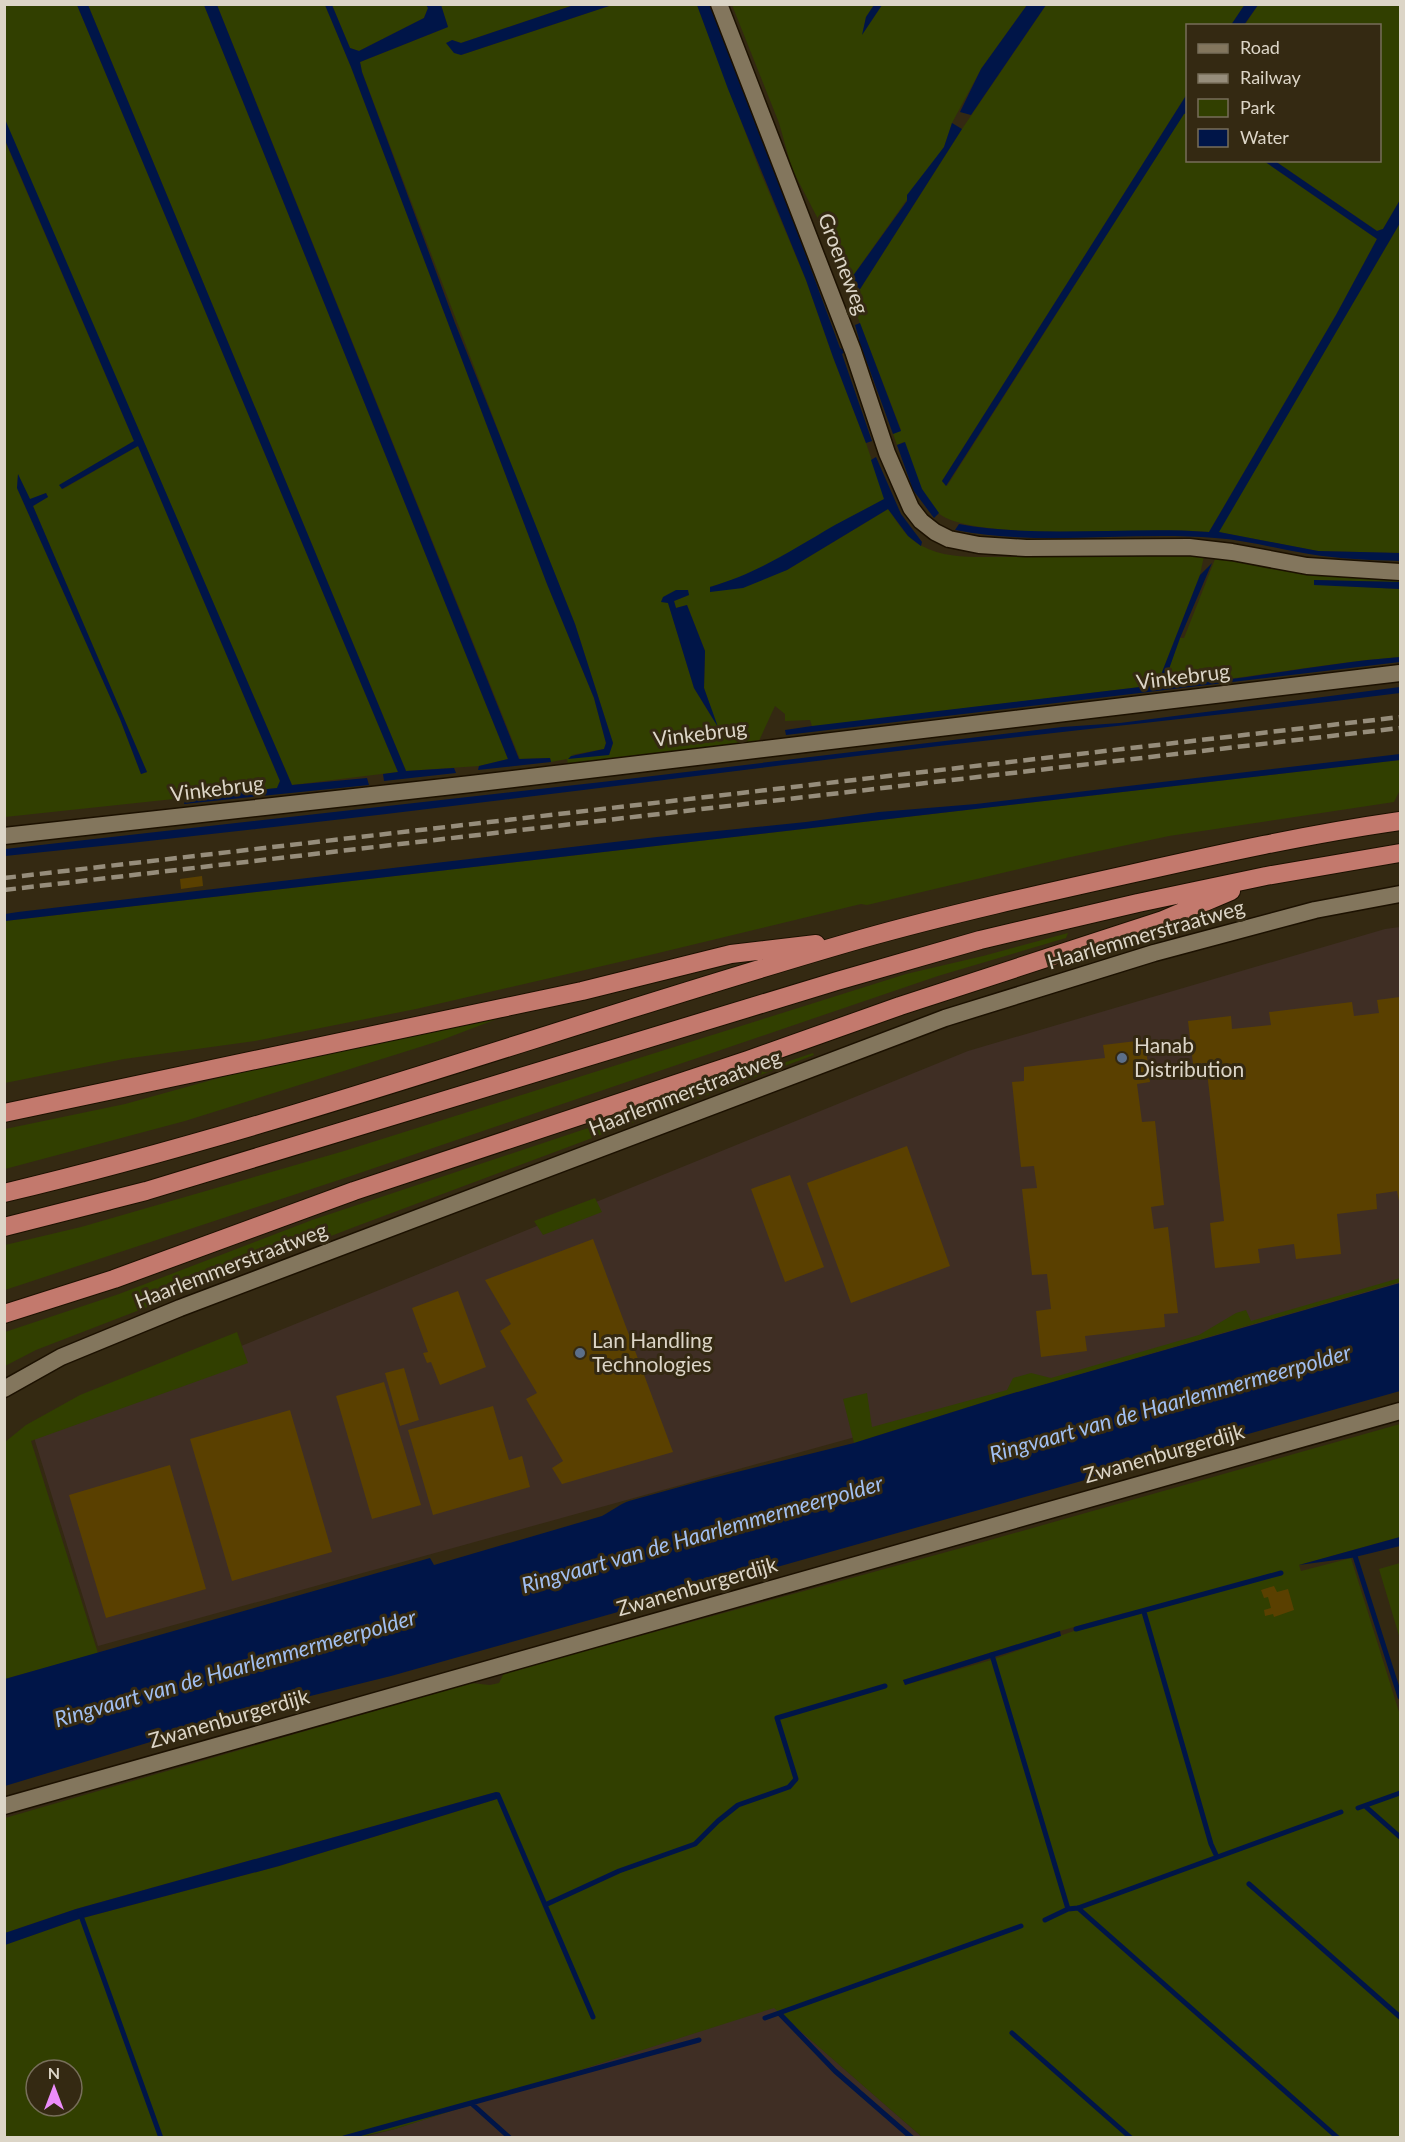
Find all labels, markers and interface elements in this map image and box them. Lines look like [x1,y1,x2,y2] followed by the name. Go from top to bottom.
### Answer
[1186,24,1381,162] legend
[1240,36,1280,58] text: Road
[1240,66,1301,88] text: Railway
[1240,96,1276,118] text: Park
[1240,126,1289,148] text: Water
[814,209,875,318] street label: Groeneweg
[1135,657,1231,694] street label: Vinkebrug
[652,714,748,751] street label: Vinkebrug
[169,769,265,806] street label: Vinkebrug
[1044,893,1247,974] street label: Haarlemmerstraatweg
[1134,1032,1244,1081] place label: Hanab Distribution
[585,1043,784,1140] street label: Haarlemmerstraatweg
[1115,1051,1129,1065] marker: Hanab Distribution
[131,1216,330,1313] street label: Haarlemmerstraatweg
[592,1327,713,1376] place label: Lan Handling Technologies
[986,1338,1354,1467] water label: Ringvaart van de Haarlemmermeerpolder
[573,1346,587,1360] marker: Lan Handling Technologies
[1080,1418,1247,1487] street label: Zwanenburgerdijk
[518,1469,886,1598] water label: Ringvaart van de Haarlemmermeerpolder
[613,1551,780,1620] street label: Zwanenburgerdijk
[51,1603,419,1732] water label: Ringvaart van de Haarlemmermeerpolder
[145,1683,312,1752] street label: Zwanenburgerdijk
[24,2058,84,2118] north arrow
[48,2063,60,2082] text: N

